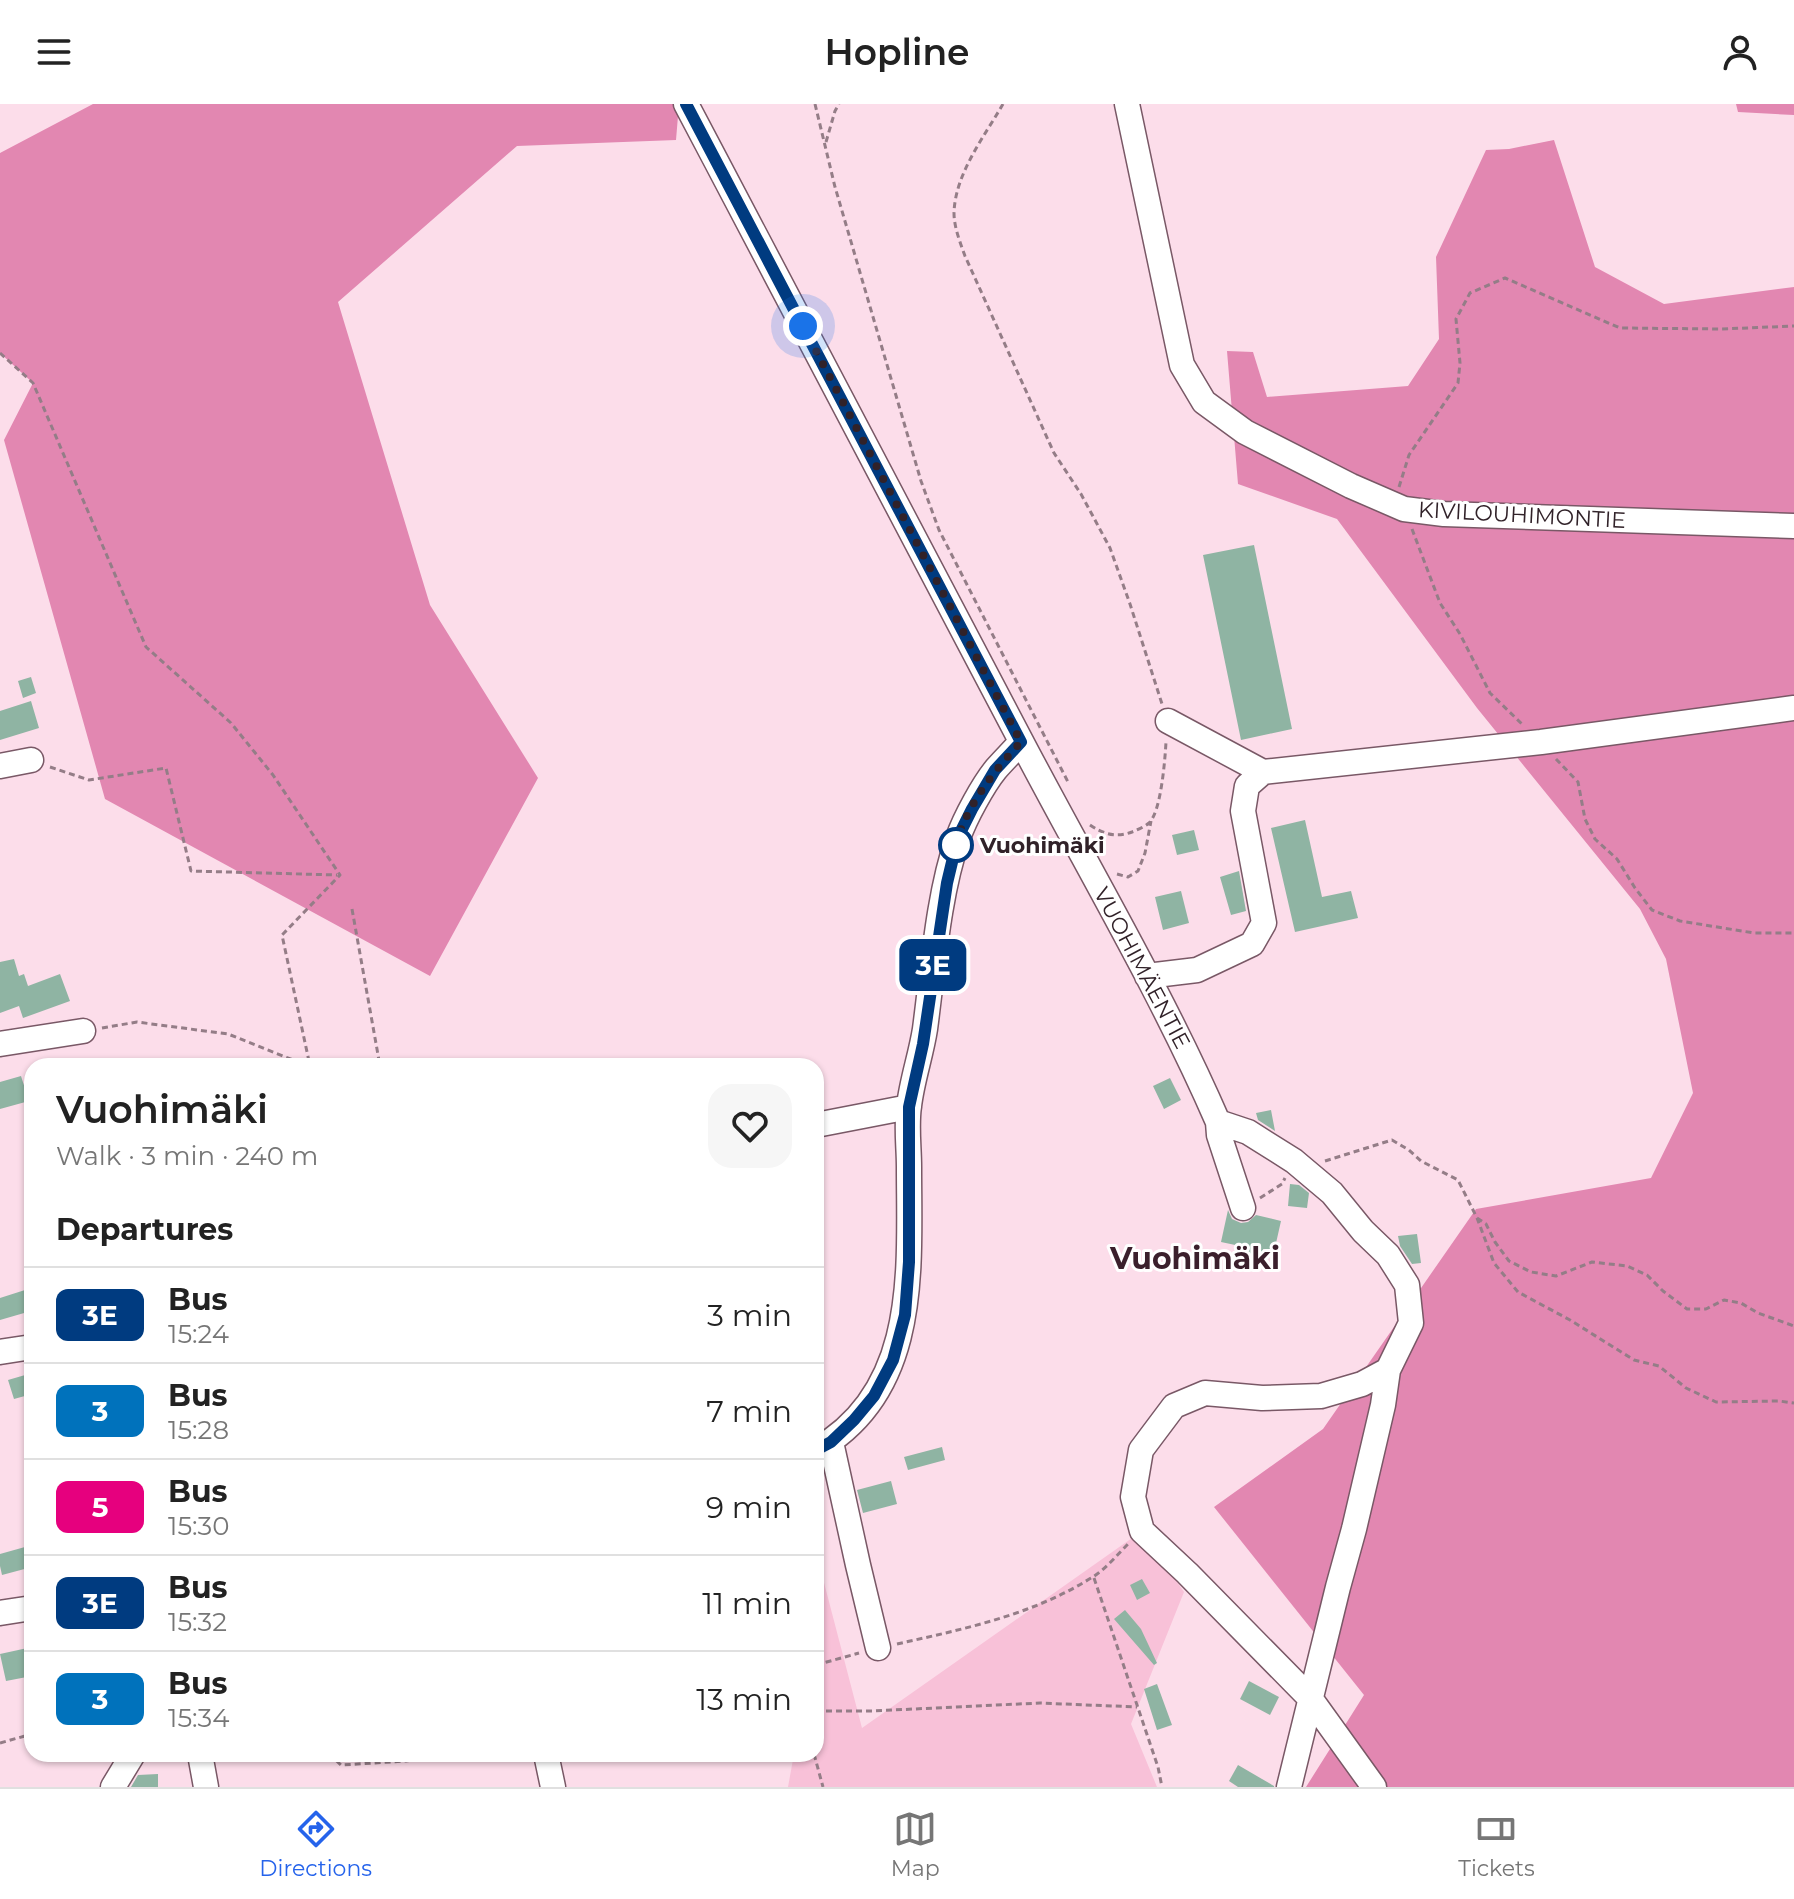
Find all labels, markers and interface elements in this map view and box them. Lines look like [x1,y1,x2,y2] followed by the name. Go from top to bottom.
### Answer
[32,30,76,74] icon: menu
[825,30,969,74] text: Hopline
[1718,30,1762,74] icon: person
[783,306,823,346] your location
[1417,496,1627,534] street label: KIVILOUHIMONTIE
[939,828,973,862] marker: Vuohimäki
[979,832,1105,859] place label: Vuohimäki
[1088,883,1196,1053] street label: VUOHIMÄENTIE
[897,939,969,991] line badge: 3E
[915,948,951,982] text: 3E
[708,1084,792,1168] button: heart
[56,1086,268,1133] text: Vuohimäki
[56,1140,318,1172] text: Walk · 3 min · 240 m
[56,1211,233,1248] text: Departures
[1109,1240,1280,1277] district label: Vuohimäki
[168,1281,228,1318] text: Bus
[707,1297,792,1334] text: 3 min
[82,1298,118,1332] text: 3E
[168,1318,229,1350] text: 15:24
[168,1377,228,1414] text: Bus
[706,1393,792,1430] text: 7 min
[92,1394,108,1428] text: 3
[168,1414,229,1446] text: 15:28
[168,1473,228,1510] text: Bus
[706,1489,792,1526] text: 9 min
[92,1490,108,1524] text: 5
[168,1510,230,1542] text: 15:30
[168,1569,228,1606] text: Bus
[702,1585,792,1622] text: 11 min
[82,1586,118,1620] text: 3E
[168,1606,227,1638] text: 15:32
[168,1665,228,1702] text: Bus
[696,1681,792,1718] text: 13 min
[92,1682,108,1716] text: 3
[168,1702,229,1734] text: 15:34
[259,1807,372,1882] tab: Directions
[891,1807,940,1882] tab: Map
[1458,1807,1535,1882] tab: Tickets

